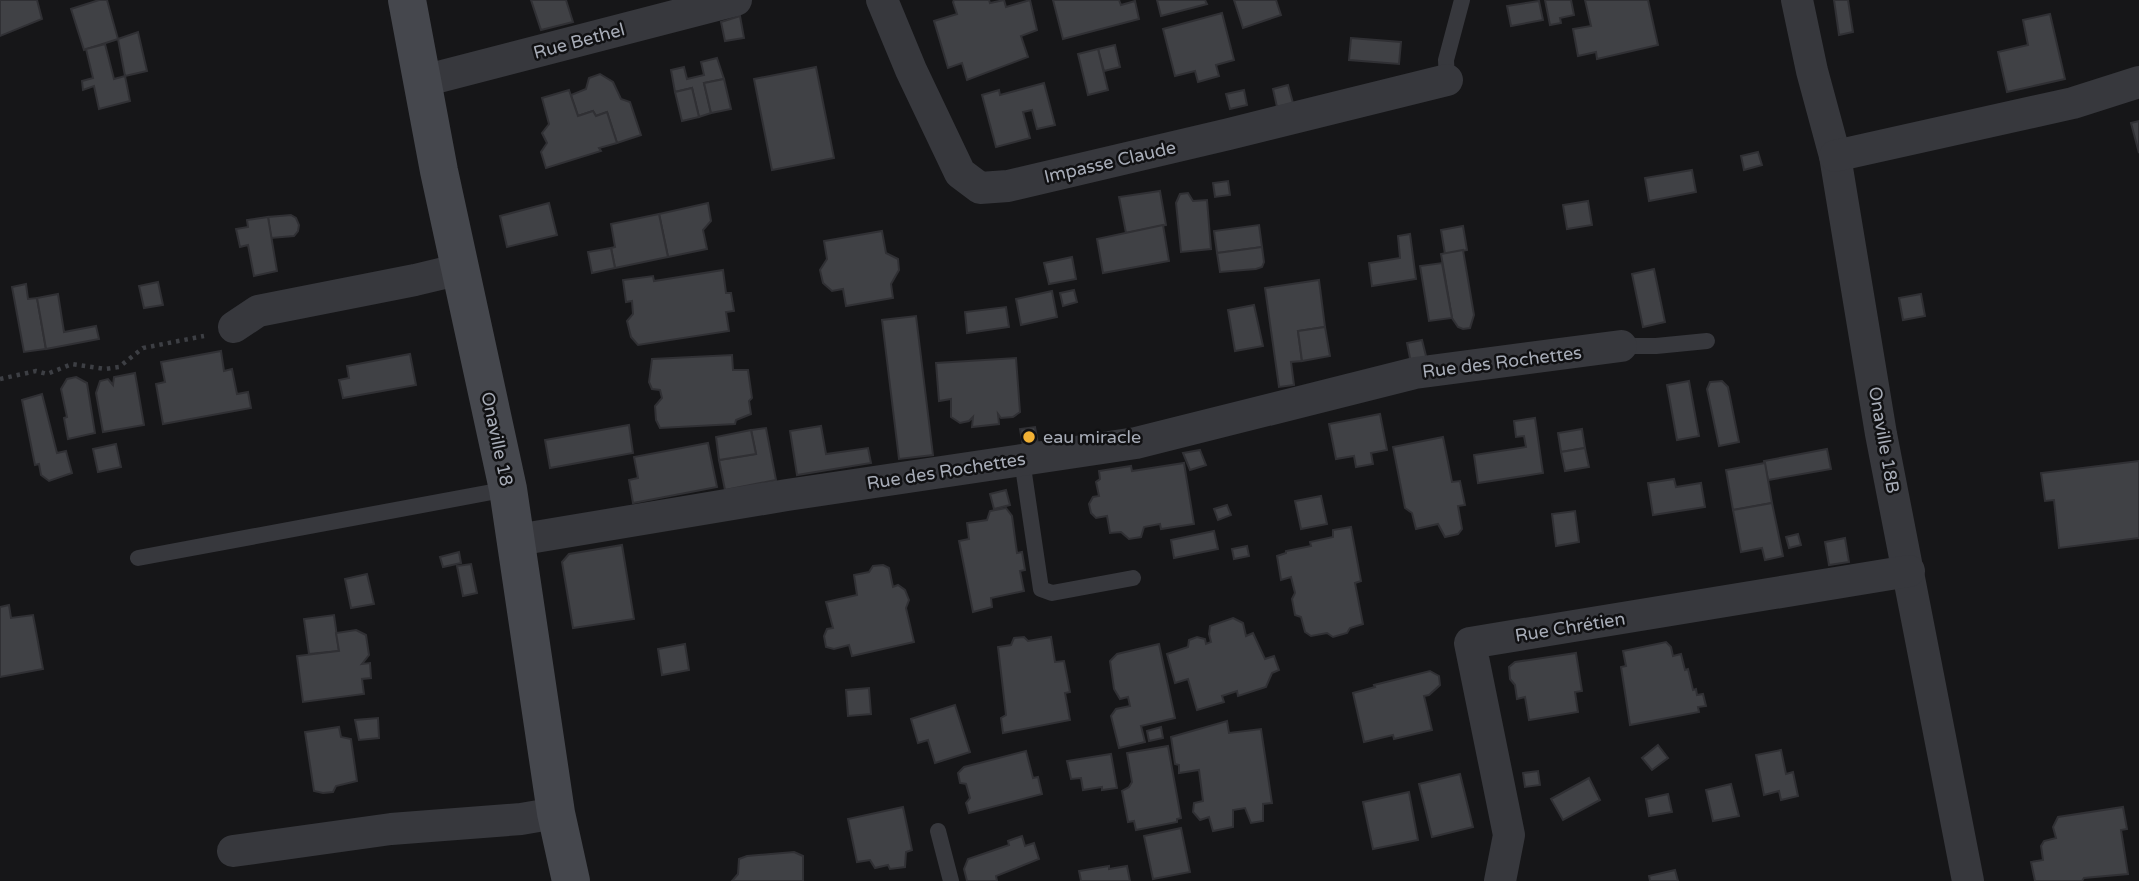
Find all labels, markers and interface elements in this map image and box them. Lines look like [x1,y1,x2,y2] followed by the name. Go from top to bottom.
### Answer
[531,18,627,64] street label: Rue Bethel
[1042,136,1178,188] street label: Impasse Claude
[1421,341,1583,383] street label: Rue des Rochettes
[1864,385,1904,495] street label: Onaville 18B
[476,390,518,488] street label: Onaville 18
[1043,426,1141,448] place label: eau miracle
[1021,429,1037,445] marker: eau miracle
[865,448,1027,494] street label: Rue des Rochettes
[1513,607,1627,647] street label: Rue Chrétien

